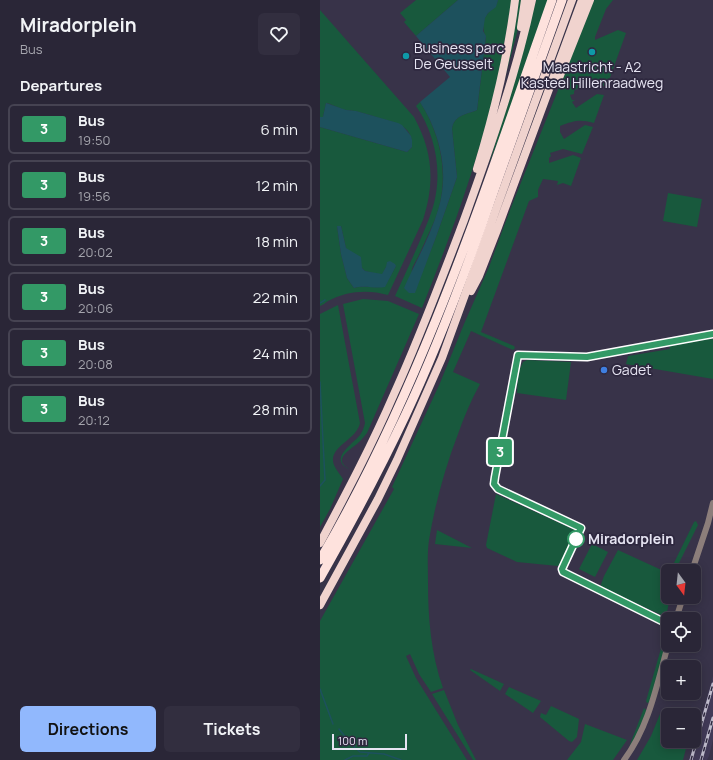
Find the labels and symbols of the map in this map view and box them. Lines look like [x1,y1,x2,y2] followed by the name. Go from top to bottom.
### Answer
[414,38,504,73] place label: Business parc De Geusselt
[587,47,597,57] marker: Maastricht - A2 Kasteel Hillenraadweg
[401,51,411,61] marker: Business parc De Geusselt
[521,57,663,92] place label: Maastricht - A2 Kasteel Hillenraadweg
[612,360,652,379] place label: Gadet
[599,365,609,375] marker: Gadet
[487,439,513,465] line badge: 3
[588,529,674,548] place label: Miradorplein
[567,530,585,548] marker: Miradorplein
[661,564,701,604] north arrow
[332,732,407,751] scale bar

